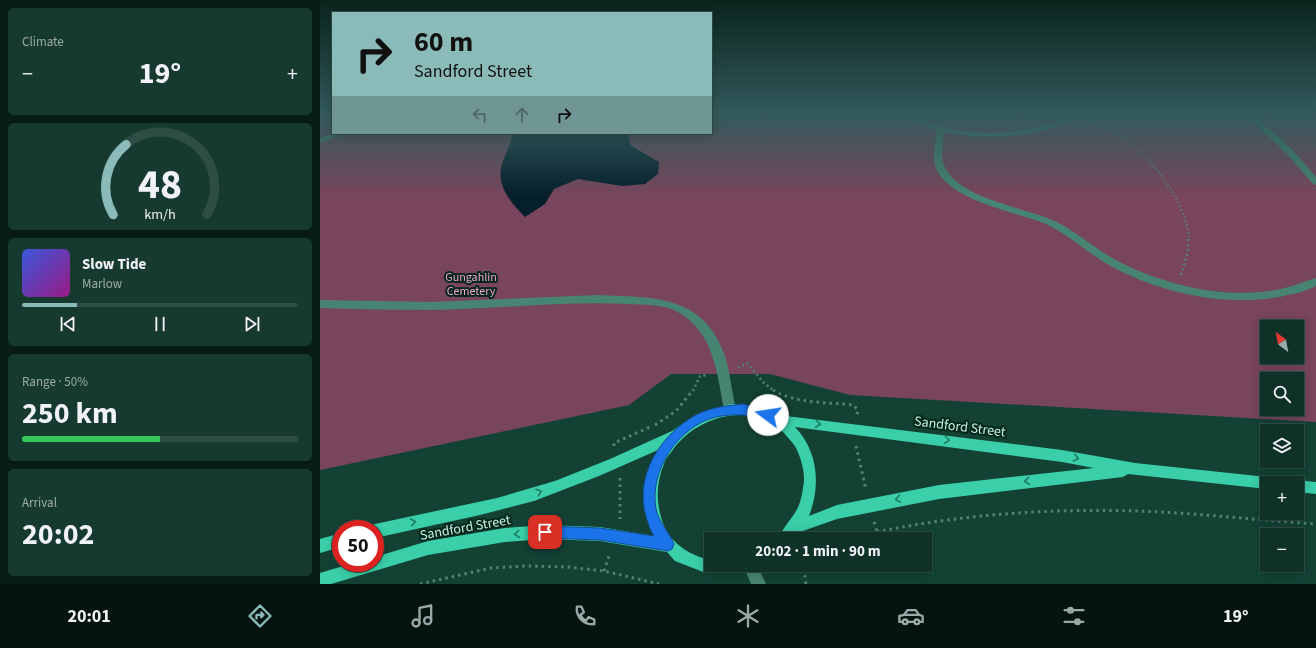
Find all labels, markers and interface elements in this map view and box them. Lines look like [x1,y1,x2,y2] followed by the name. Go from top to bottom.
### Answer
[414,22,473,62] text: 60 m
[348,28,400,80] icon: right
[22,33,64,51] text: Climate
[139,52,181,95] text: 19°
[22,58,33,90] text: −
[287,58,298,90] text: +
[414,59,532,84] text: Sandford Street
[469,104,491,126] icon: left
[511,104,533,126] icon: ahead
[553,104,575,126] icon: right
[138,155,182,215] text: 48
[144,203,176,224] text: km/h
[82,254,146,275] text: Slow Tide
[445,269,497,300] park label: Gungahlin Cemetery
[82,275,122,293] text: Marlow
[57,313,79,335] icon: previous
[149,313,171,335] icon: pause
[241,313,263,335] icon: next
[1260,320,1304,364] north arrow
[1260,320,1304,572] map controls
[1260,372,1304,416] button: search
[22,373,88,391] text: Range · 50%
[22,392,118,435] text: 250 km
[747,394,789,436] position arrow
[913,411,1007,443] street label: Sandford Street
[815,420,821,429] one-way arrow
[1260,424,1304,468] button: layers
[944,436,950,445] one-way arrow
[1073,453,1079,462] one-way arrow
[1024,476,1030,485] one-way arrow
[1260,476,1304,520] button: +
[536,488,543,497] one-way arrow
[22,494,57,512] text: Arrival
[895,495,901,503] one-way arrow
[418,510,512,546] street label: Sandford Street
[22,513,94,556] text: 20:02
[528,515,562,549] pin
[410,518,416,526] one-way arrow
[332,520,384,572] speed limit sign: 50
[534,521,556,543] icon: arrive
[1260,528,1304,572] button: −
[514,530,520,539] one-way arrow
[755,541,881,562] text: 20:02 · 1 min · 90 m
[246,602,274,630] icon: directions
[409,602,437,630] icon: music
[571,602,599,630] icon: phone
[734,602,762,630] icon: climate
[897,602,925,630] icon: car
[1060,602,1088,630] icon: filters
[67,604,111,629] text: 20:01
[1223,604,1249,629] text: 19°

